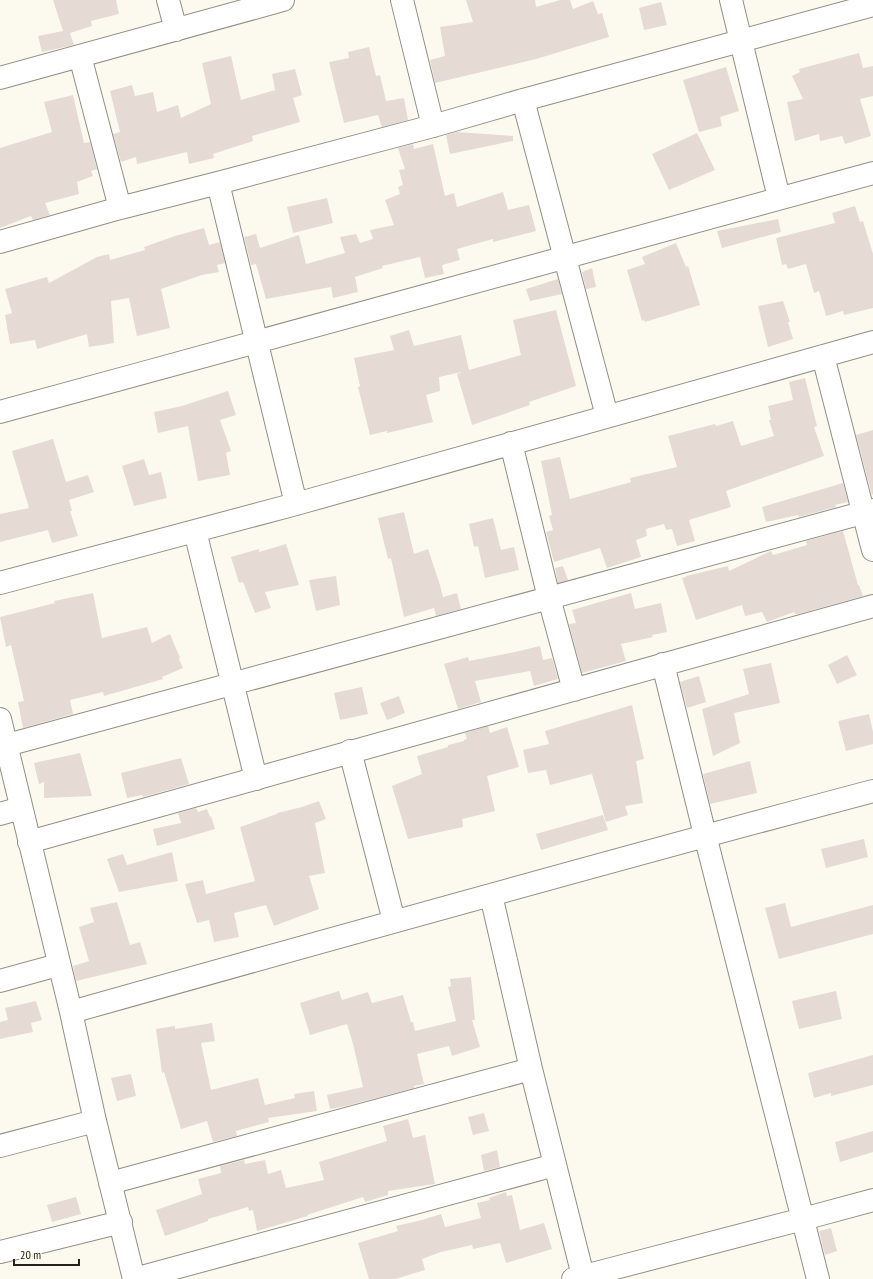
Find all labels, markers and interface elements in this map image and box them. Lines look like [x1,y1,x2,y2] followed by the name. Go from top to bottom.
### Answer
[14,1241,79,1267] scale bar
[20,1247,41,1262] text: 20 m

